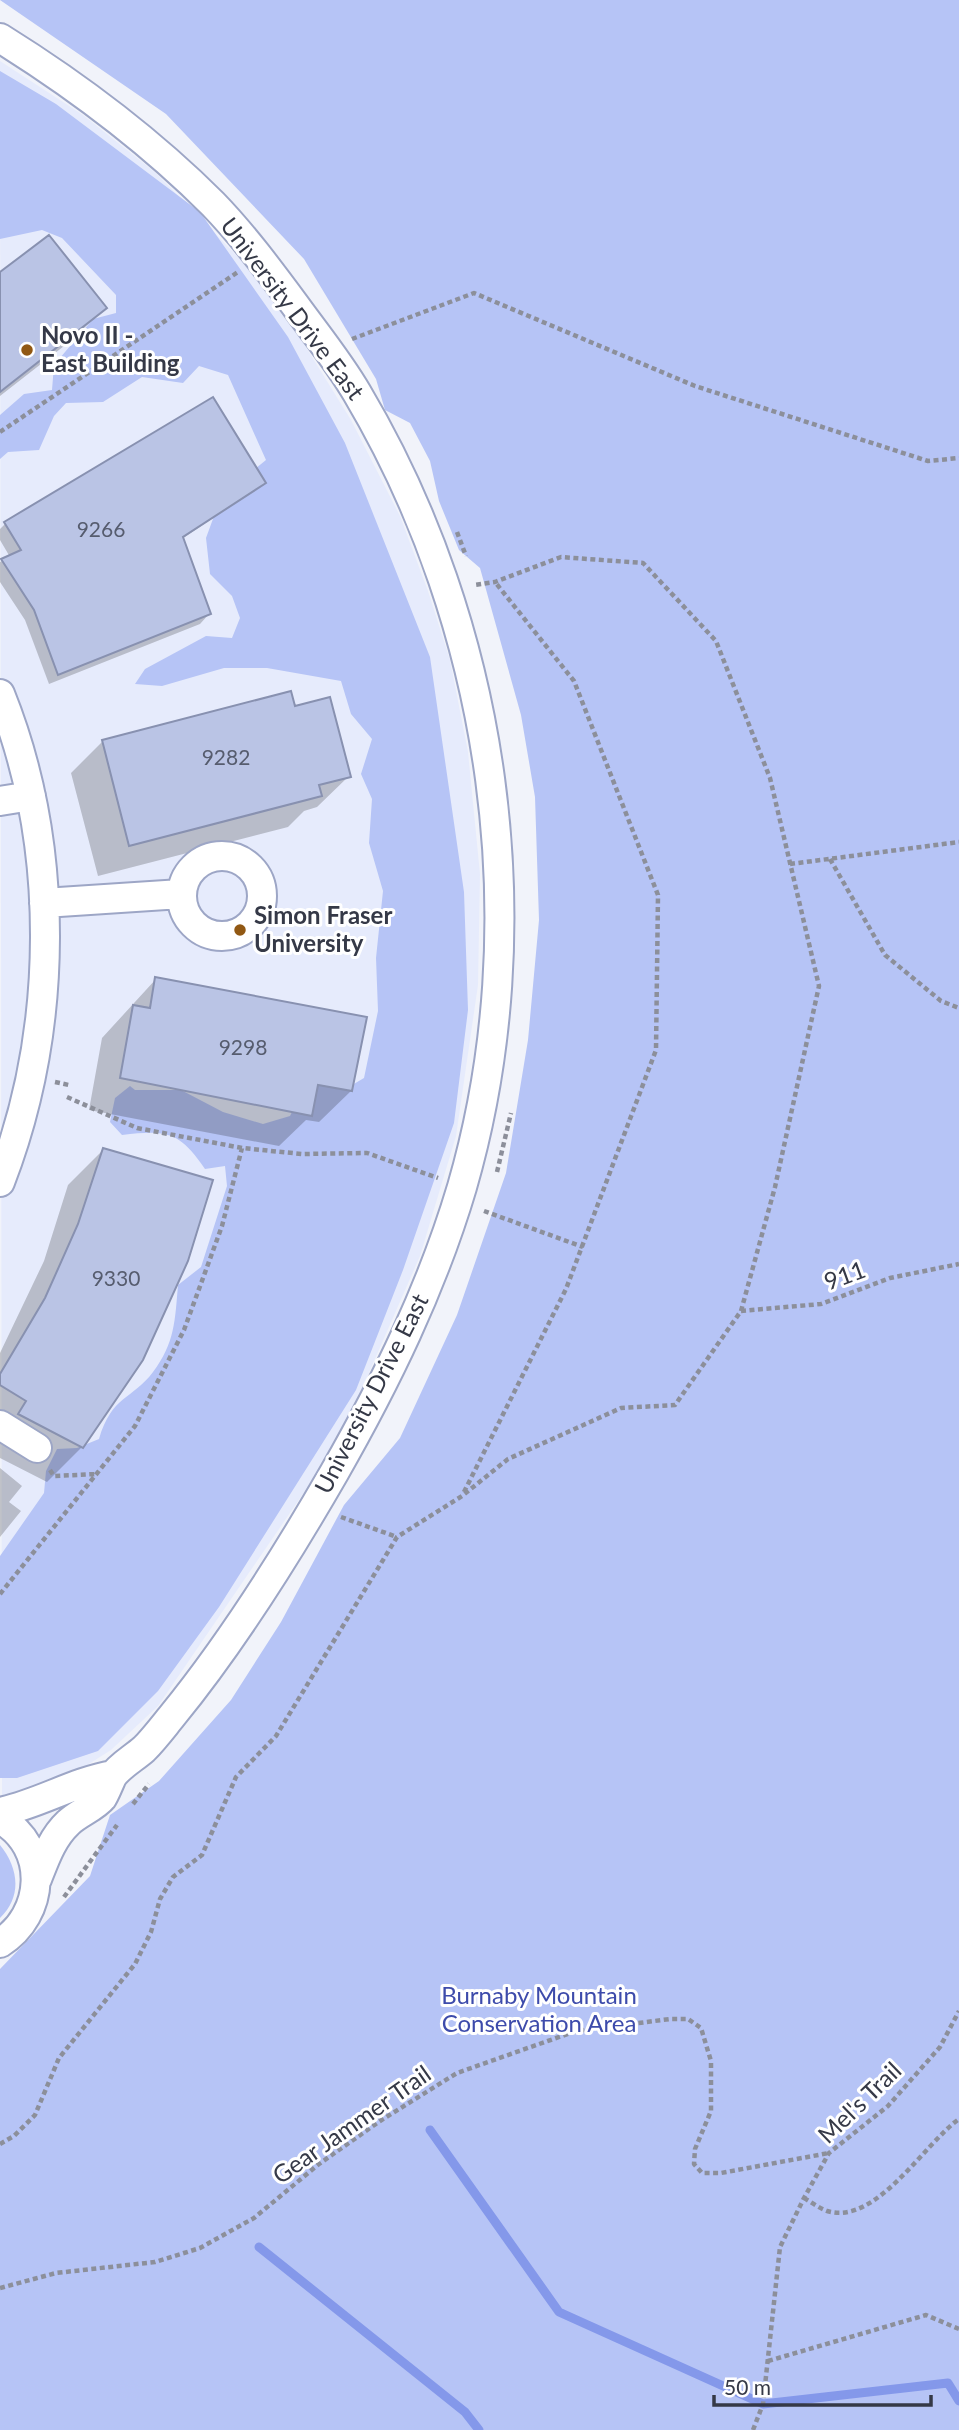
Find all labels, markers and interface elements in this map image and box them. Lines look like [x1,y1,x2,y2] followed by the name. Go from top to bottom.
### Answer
[215,211,371,405] street label: University Drive East
[41,320,180,377] place label: Novo II - East Building
[19,342,35,358] marker: Novo II - East Building
[77,516,125,541] house number: 9266
[202,744,250,769] house number: 9282
[254,900,392,957] place label: Simon Fraser University
[232,922,248,938] marker: Simon Fraser University
[219,1034,267,1059] house number: 9298
[820,1254,869,1295] street label: 911
[92,1265,140,1290] house number: 9330
[308,1288,434,1498] street label: University Drive East
[441,1980,637,2037] park label: Burnaby Mountain Conservation Area
[811,2055,907,2149] street label: Mel's Trail
[266,2058,436,2189] street label: Gear Jammer Trail
[714,2364,931,2408] scale bar
[724,2374,771,2399] text: 50 m

